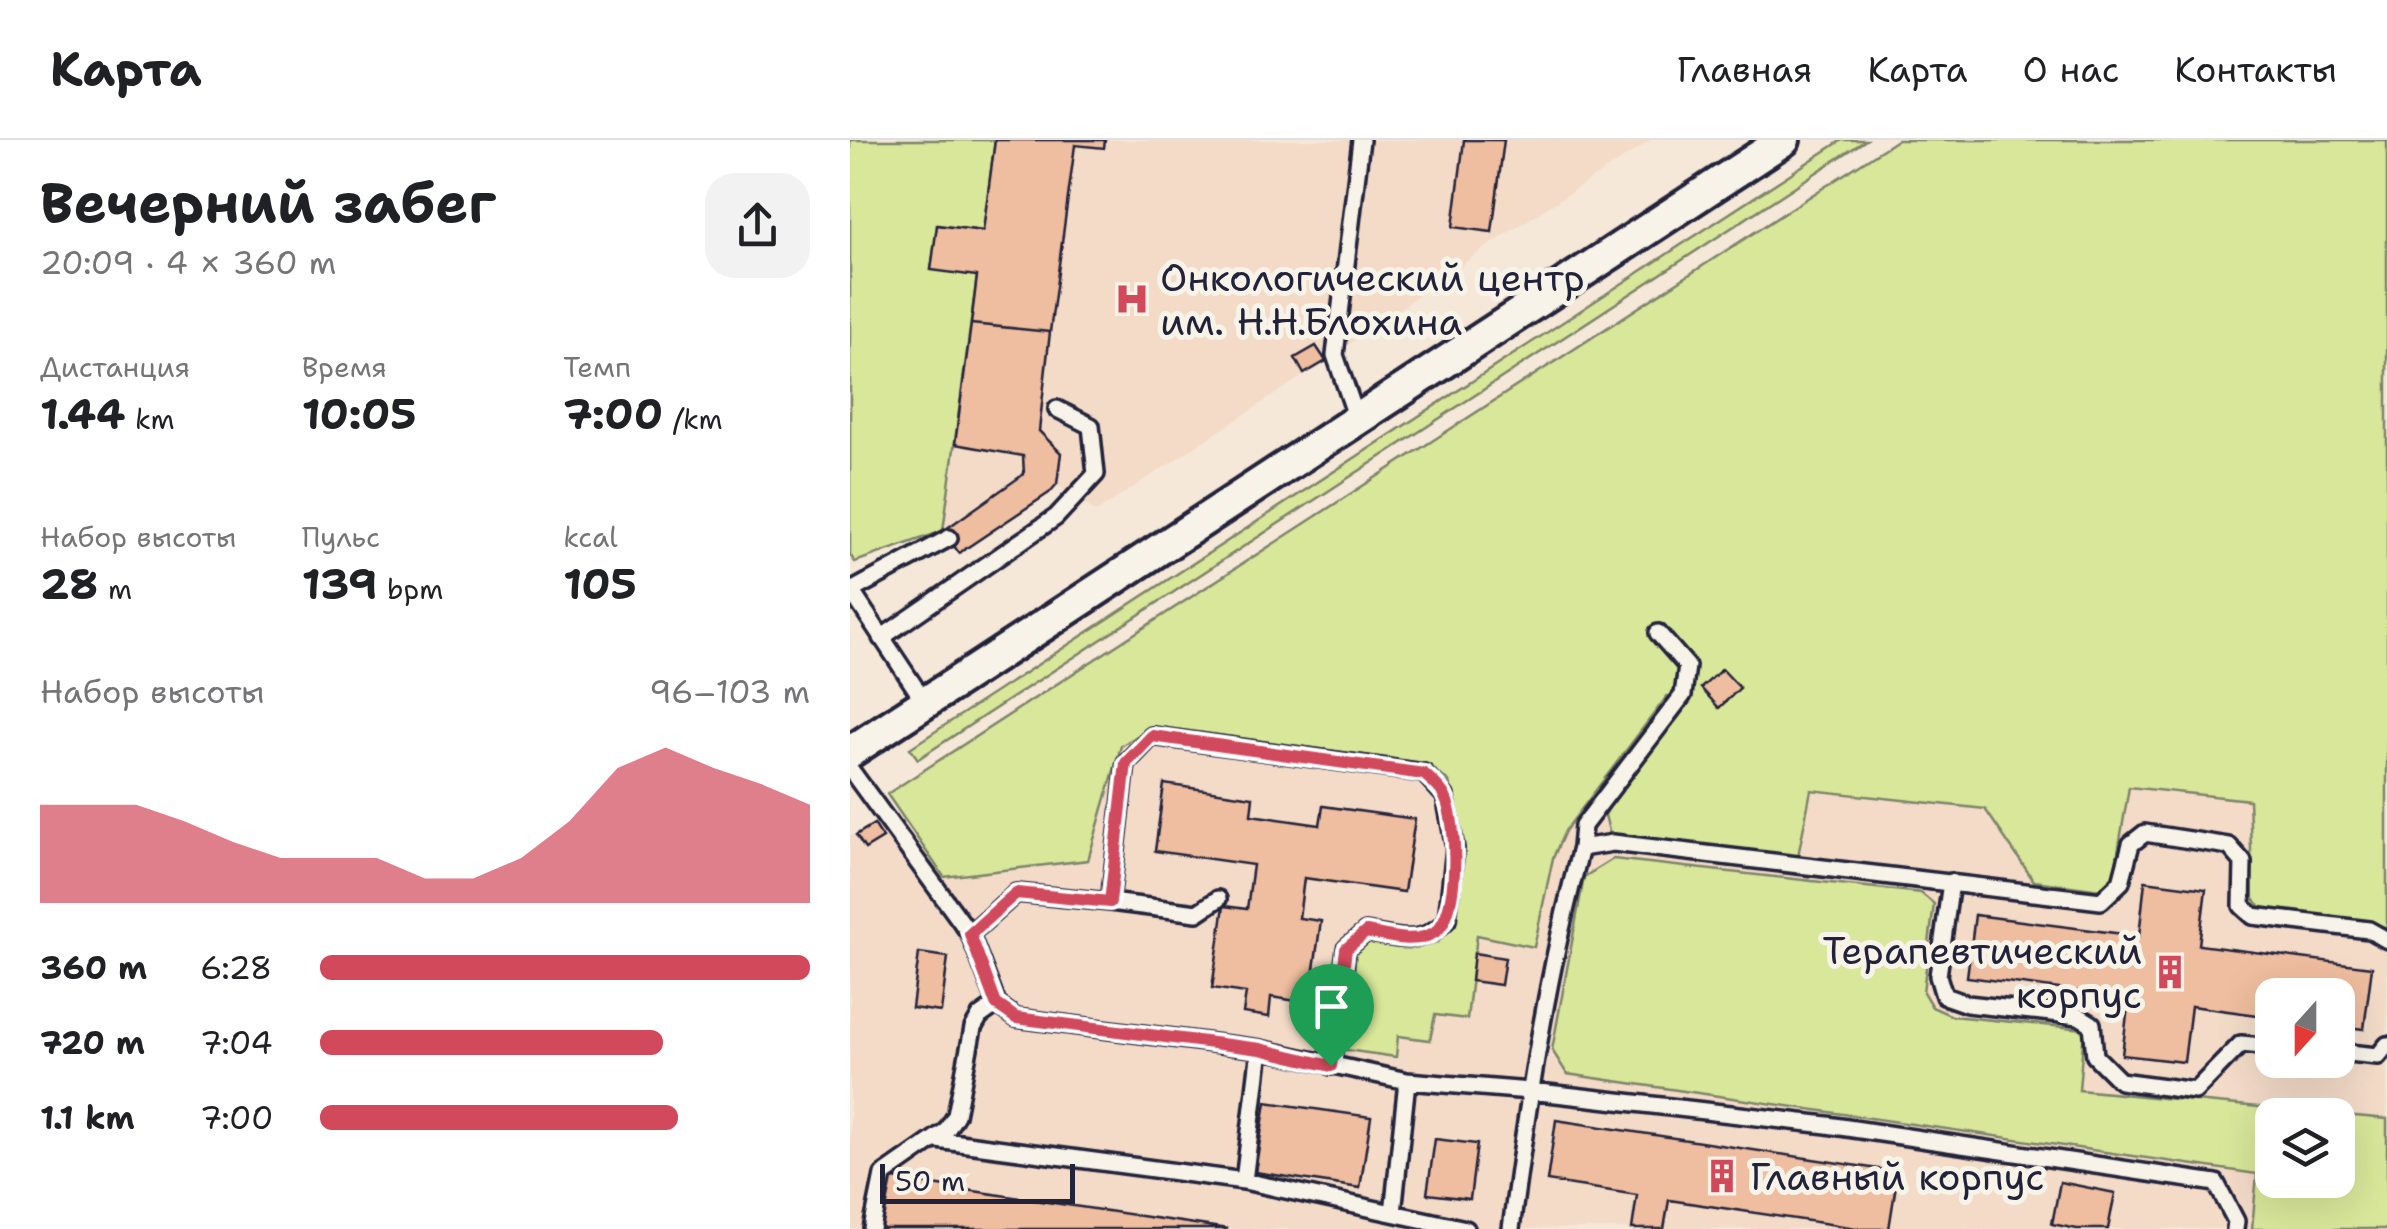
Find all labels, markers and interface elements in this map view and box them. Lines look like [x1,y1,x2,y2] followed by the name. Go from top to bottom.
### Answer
[50,37,202,101] text: Карта
[1677,46,1812,93] text: Главная
[1867,46,1968,93] text: Карта
[2023,46,2119,93] text: О нас
[2174,46,2337,93] text: Контакты
[40,166,496,240] text: Вечерний забег
[705,173,810,278] button: share
[40,241,336,284] text: 20:09 · 4 × 360 m
[1160,252,1585,347] place label: Онкологический центр им. Н.Н.Блохина
[1113,280,1151,318] hospital icon: Онкологический центр им. Н.Н.Блохина
[40,348,190,386] text: Дистанция
[302,348,387,386] text: Время
[563,348,631,386] text: Темп
[40,386,125,442] text: 1.44
[302,386,417,442] text: 10:05
[563,386,663,442] text: 7:00
[125,400,175,438] text: km
[663,400,723,438] text: /km
[40,518,236,556] text: Набор высоты
[302,518,380,556] text: Пульс
[563,518,618,556] text: kcal
[40,556,98,612] text: 28
[302,556,378,612] text: 139
[563,556,637,612] text: 105
[98,570,132,608] text: m
[378,570,443,608] text: bpm
[40,670,265,713] text: Набор высоты
[649,670,810,713] text: 96–103 m
[1822,925,2142,1020] place label: Терапевтический корпус
[40,946,147,989] text: 360 m
[200,946,272,989] text: 6:28
[2151,953,2189,991] building icon: Терапевтический корпус
[1289,964,1374,1067] pin
[2255,978,2355,1078] north arrow
[2255,978,2355,1198] map controls
[1304,979,1359,1034] icon: arrive
[40,1021,145,1064] text: 720 m
[200,1021,273,1064] text: 7:04
[40,1096,135,1139] text: 1.1 km
[200,1096,273,1139] text: 7:00
[2255,1098,2355,1198] button: layers
[1750,1151,2044,1202] place label: Главный корпус
[1703,1157,1741,1195] building icon: Главный корпус
[880,1159,1075,1204] scale bar
[895,1162,965,1200] text: 50 m

